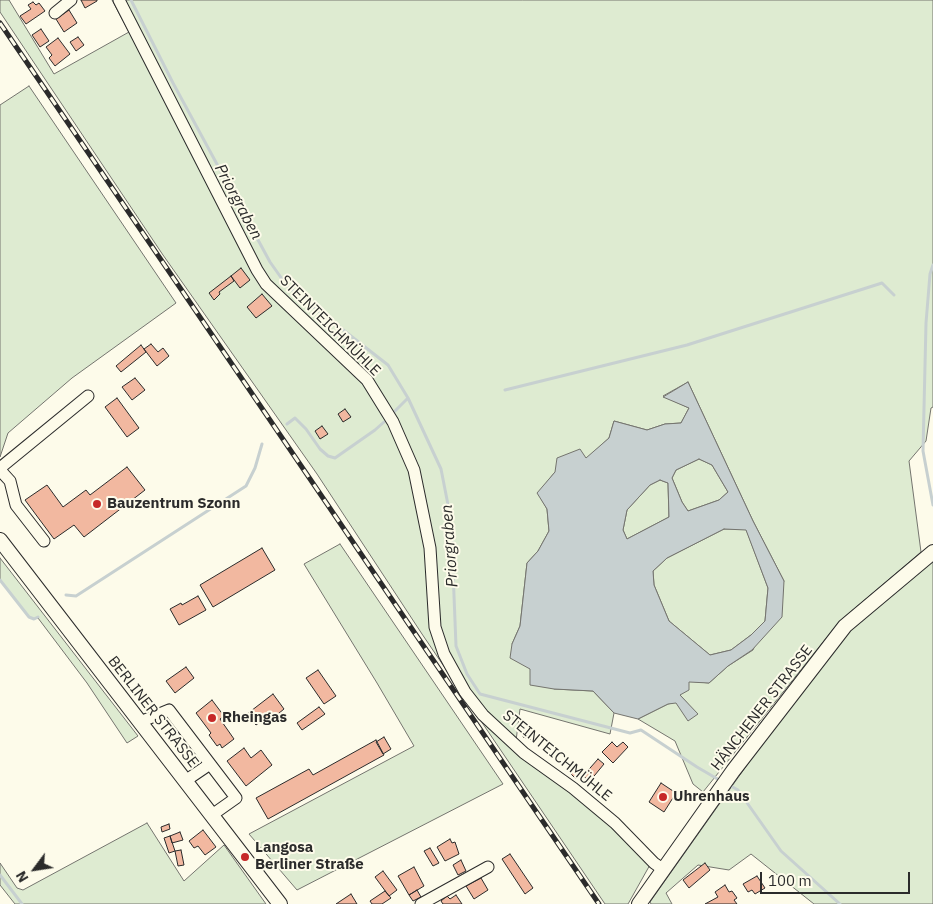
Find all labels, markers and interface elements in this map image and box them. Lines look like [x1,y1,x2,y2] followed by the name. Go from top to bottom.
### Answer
[210,161,266,243] water label: Priorgraben
[276,272,384,380] street label: STEINTEICHMÜHLE
[107,495,240,513] place label: Bauzentrum Szonn
[91,498,103,510] marker: Bauzentrum Szonn
[438,504,462,588] water label: Priorgraben
[707,642,817,774] street label: HÄNCHENER STRASSE
[104,653,202,771] street label: BERLINER STRASSE
[499,707,615,805] street label: STEINTEICHMÜHLE
[222,709,287,727] place label: Rheingas
[206,712,218,724] marker: Rheingas
[673,788,750,806] place label: Uhrenhaus
[657,791,669,803] marker: Uhrenhaus
[255,839,364,874] place label: Langosa Berliner Straße
[10,844,60,894] north arrow
[239,851,251,863] marker: Langosa Berliner Straße
[763,862,913,894] scale bar
[12,868,32,886] text: N
[768,871,812,890] text: 100 m

